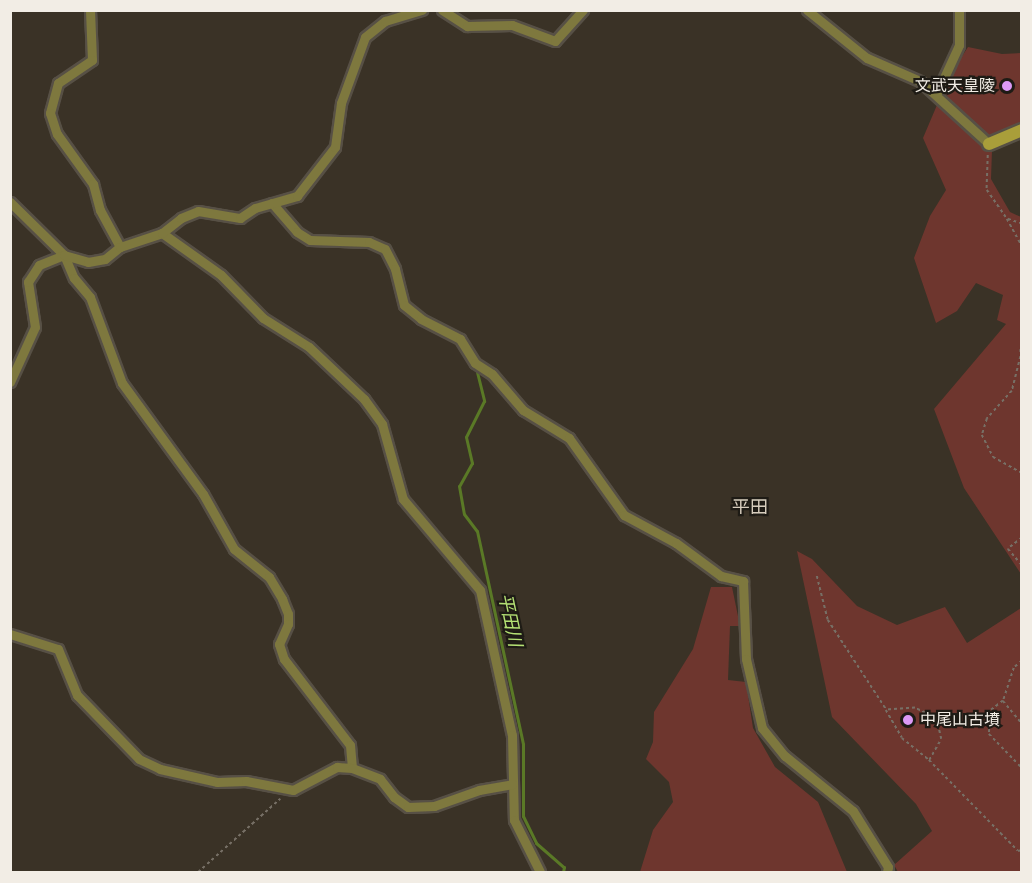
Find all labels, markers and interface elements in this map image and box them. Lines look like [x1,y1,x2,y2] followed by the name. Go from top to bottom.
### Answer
[915,76,995,96] place label: 文武天皇陵
[1000,79,1014,93] marker: 文武天皇陵
[732,496,768,518] district label: 平田
[494,591,526,649] water label: 平田川
[920,710,1000,730] place label: 中尾山古墳
[901,713,915,727] marker: 中尾山古墳

